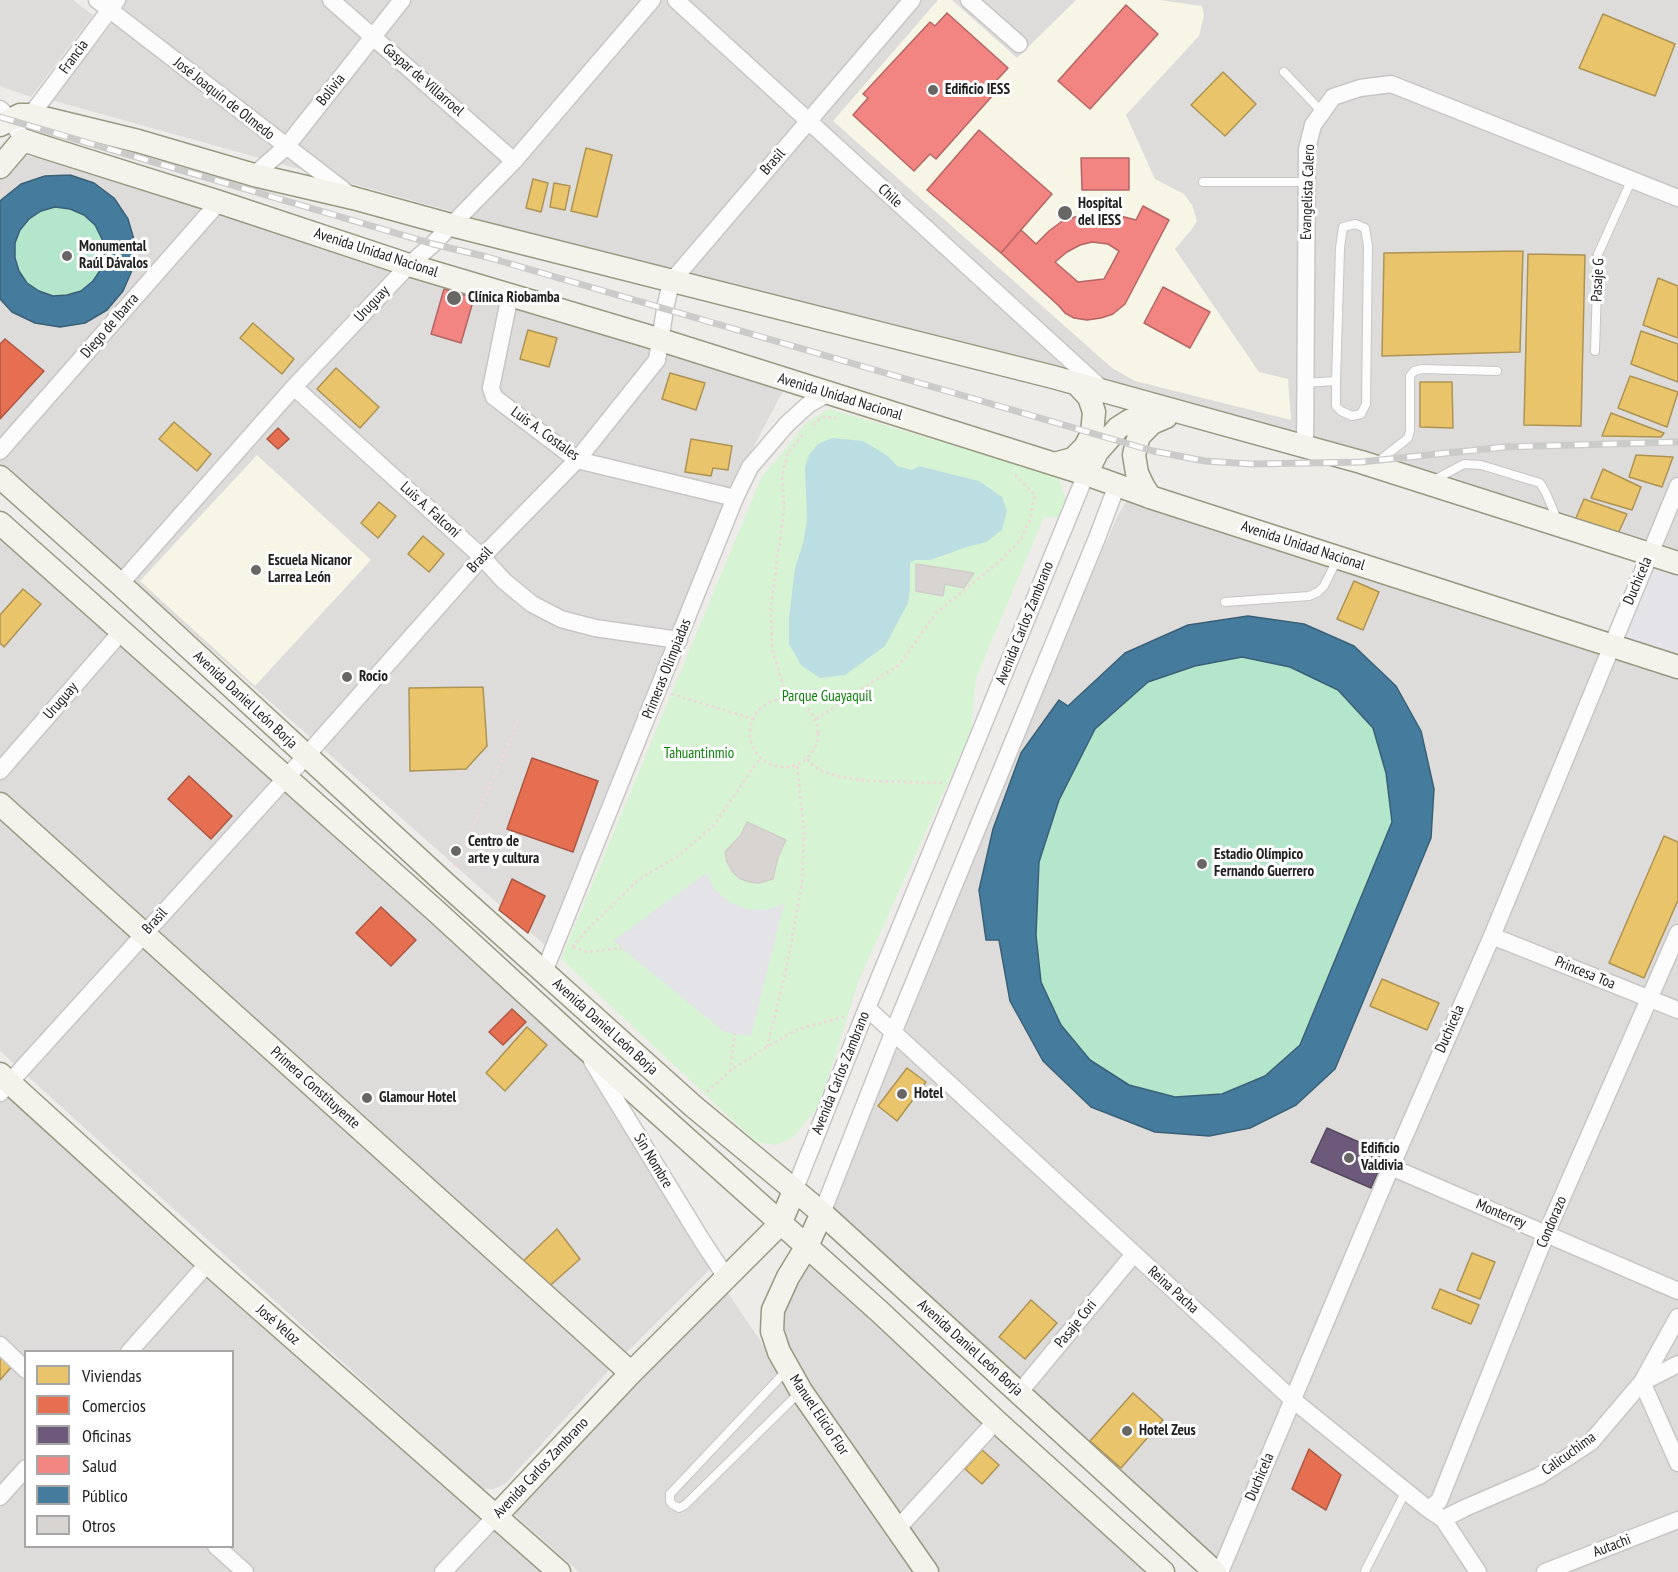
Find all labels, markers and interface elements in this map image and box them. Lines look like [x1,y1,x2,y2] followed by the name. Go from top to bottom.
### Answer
[56,37,92,77] street label: Francia
[379,40,467,120] street label: Gaspar de Villarroel
[170,54,278,144] street label: José Joaquín de Olmedo
[313,71,349,109] street label: Bolivia
[945,81,1010,99] place label: Edificio IESS
[926,83,940,97] marker: Edificio IESS
[1297,144,1319,240] street label: Evangelista Calero
[757,145,789,179] street label: Brasil
[874,180,906,212] street label: Chile
[1078,195,1122,230] place label: Hospital del IESS
[1056,204,1074,222] marker: Hospital del IESS
[312,224,440,282] street label: Avenida Unidad Nacional
[79,238,148,273] place label: Monumental Raúl Dávalos
[60,249,74,263] marker: Monumental Raúl Dávalos
[1588,258,1608,302] street label: Pasaje G
[351,282,393,326] street label: Uruguay
[445,289,463,307] marker: Clínica Riobamba
[468,289,560,307] place label: Clínica Riobamba
[77,290,143,362] street label: Diego de Ibarra
[776,370,904,424] street label: Avenida Unidad Nacional
[507,403,583,465] street label: Luis A. Costales
[396,478,464,542] street label: Luis A. Falconí
[1239,517,1367,575] street label: Avenida Unidad Nacional
[464,543,496,577] street label: Brasil
[268,552,352,587] place label: Escuela Nicanor Larrea León
[1620,554,1656,608] street label: Duchicela
[992,559,1058,687] street label: Avenida Carlos Zambrano
[249,563,263,577] marker: Escuela Nicanor Larrea León
[639,616,695,722] street label: Primeras Olimpiadas
[189,647,301,753] street label: Avenida Daniel León Borja
[359,668,388,686] place label: Rocio
[340,670,354,684] marker: Rocio
[40,679,82,723] street label: Uruguay
[782,688,872,706] park label: Parque Guayaquil
[664,745,734,763] park label: Tahuantinmio
[468,833,539,868] place label: Centro de arte y cultura
[449,844,463,858] marker: Centro de arte y cultura
[1214,846,1314,881] place label: Estadio Olímpico Fernando Guerrero
[1195,857,1209,871] marker: Estadio Olímpico Fernando Guerrero
[139,904,171,938] street label: Brasil
[1552,953,1618,993] street label: Princesa Toa
[549,975,661,1079] street label: Avenida Daniel León Borja
[1432,1002,1468,1056] street label: Duchicela
[808,1009,874,1137] street label: Avenida Carlos Zambrano
[267,1043,363,1133] street label: Primera Constituyente
[914,1085,943,1103] place label: Hotel
[895,1087,909,1101] marker: Hotel
[379,1089,456,1107] place label: Glamour Hotel
[360,1091,374,1105] marker: Glamour Hotel
[630,1130,676,1192] street label: Sin Nombre
[1361,1140,1403,1175] place label: Edificio Valdivia
[1342,1151,1356,1165] marker: Edificio Valdivia
[1533,1193,1571,1251] street label: Condorazo
[1473,1195,1529,1233] street label: Monterrey
[1144,1263,1202,1317] street label: Reina Pacha
[914,1296,1026,1400] street label: Avenida Daniel León Borja
[1051,1296,1101,1352] street label: Pasaje Cori
[252,1301,304,1349] street label: José Veloz
[24,1350,234,1548] legend
[82,1364,142,1387] text: Viviendas
[785,1371,853,1459] street label: Manuel Elicio Flor
[82,1394,146,1417] text: Comercios
[490,1414,592,1522] street label: Avenida Carlos Zambrano
[1139,1422,1196,1440] place label: Hotel Zeus
[82,1424,131,1447] text: Oficinas
[1120,1424,1134,1438] marker: Hotel Zeus
[1539,1428,1599,1480] street label: Calicuchima
[1242,1450,1278,1504] street label: Duchicela
[82,1454,117,1477] text: Salud
[82,1484,128,1507] text: Público
[82,1514,116,1537] text: Otros
[1591,1531,1633,1561] street label: Autachi

